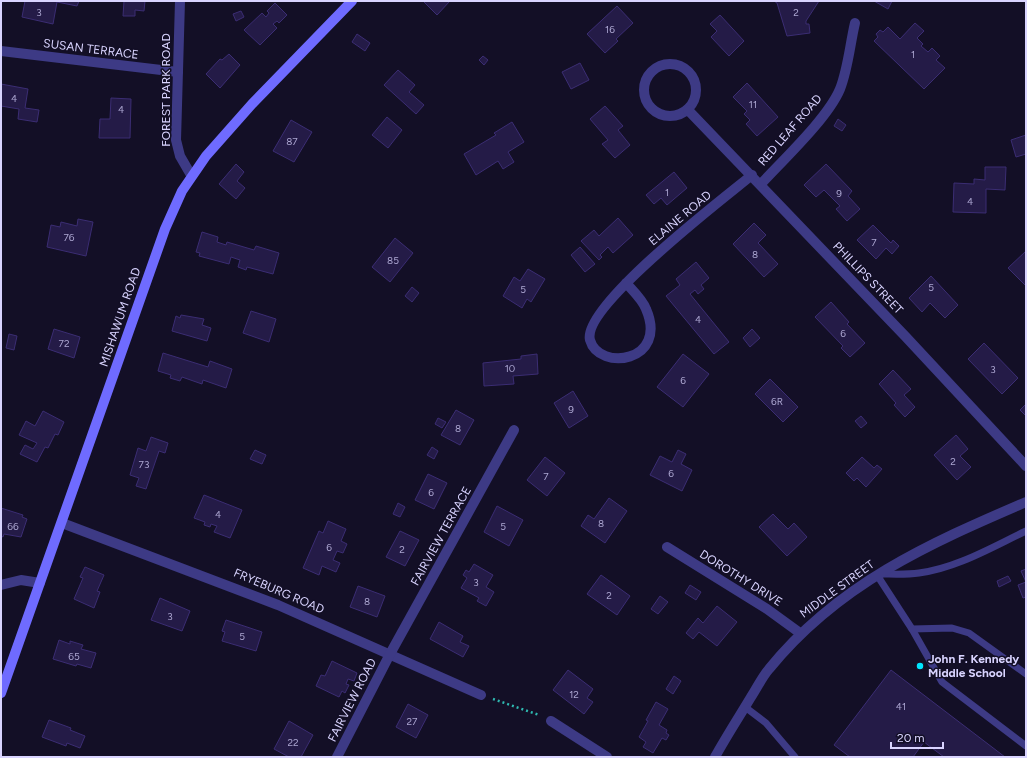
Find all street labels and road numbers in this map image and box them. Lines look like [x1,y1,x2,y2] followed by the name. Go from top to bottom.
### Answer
[159,33,173,147] street label: FOREST PARK ROAD
[43,36,139,62] street label: SUSAN TERRACE
[755,91,825,169] street label: RED LEAF ROAD
[646,188,714,248] street label: ELAINE ROAD
[830,239,906,317] street label: PHILLIPS STREET
[96,266,144,368] street label: MISHAWUM ROAD
[408,484,474,588] street label: FAIRVIEW TERRACE
[697,547,785,609] street label: DOROTHY DRIVE
[797,557,877,621] street label: MIDDLE STREET
[232,566,326,616] street label: FRYEBURG ROAD
[325,656,379,744] street label: FAIRVIEW ROAD

